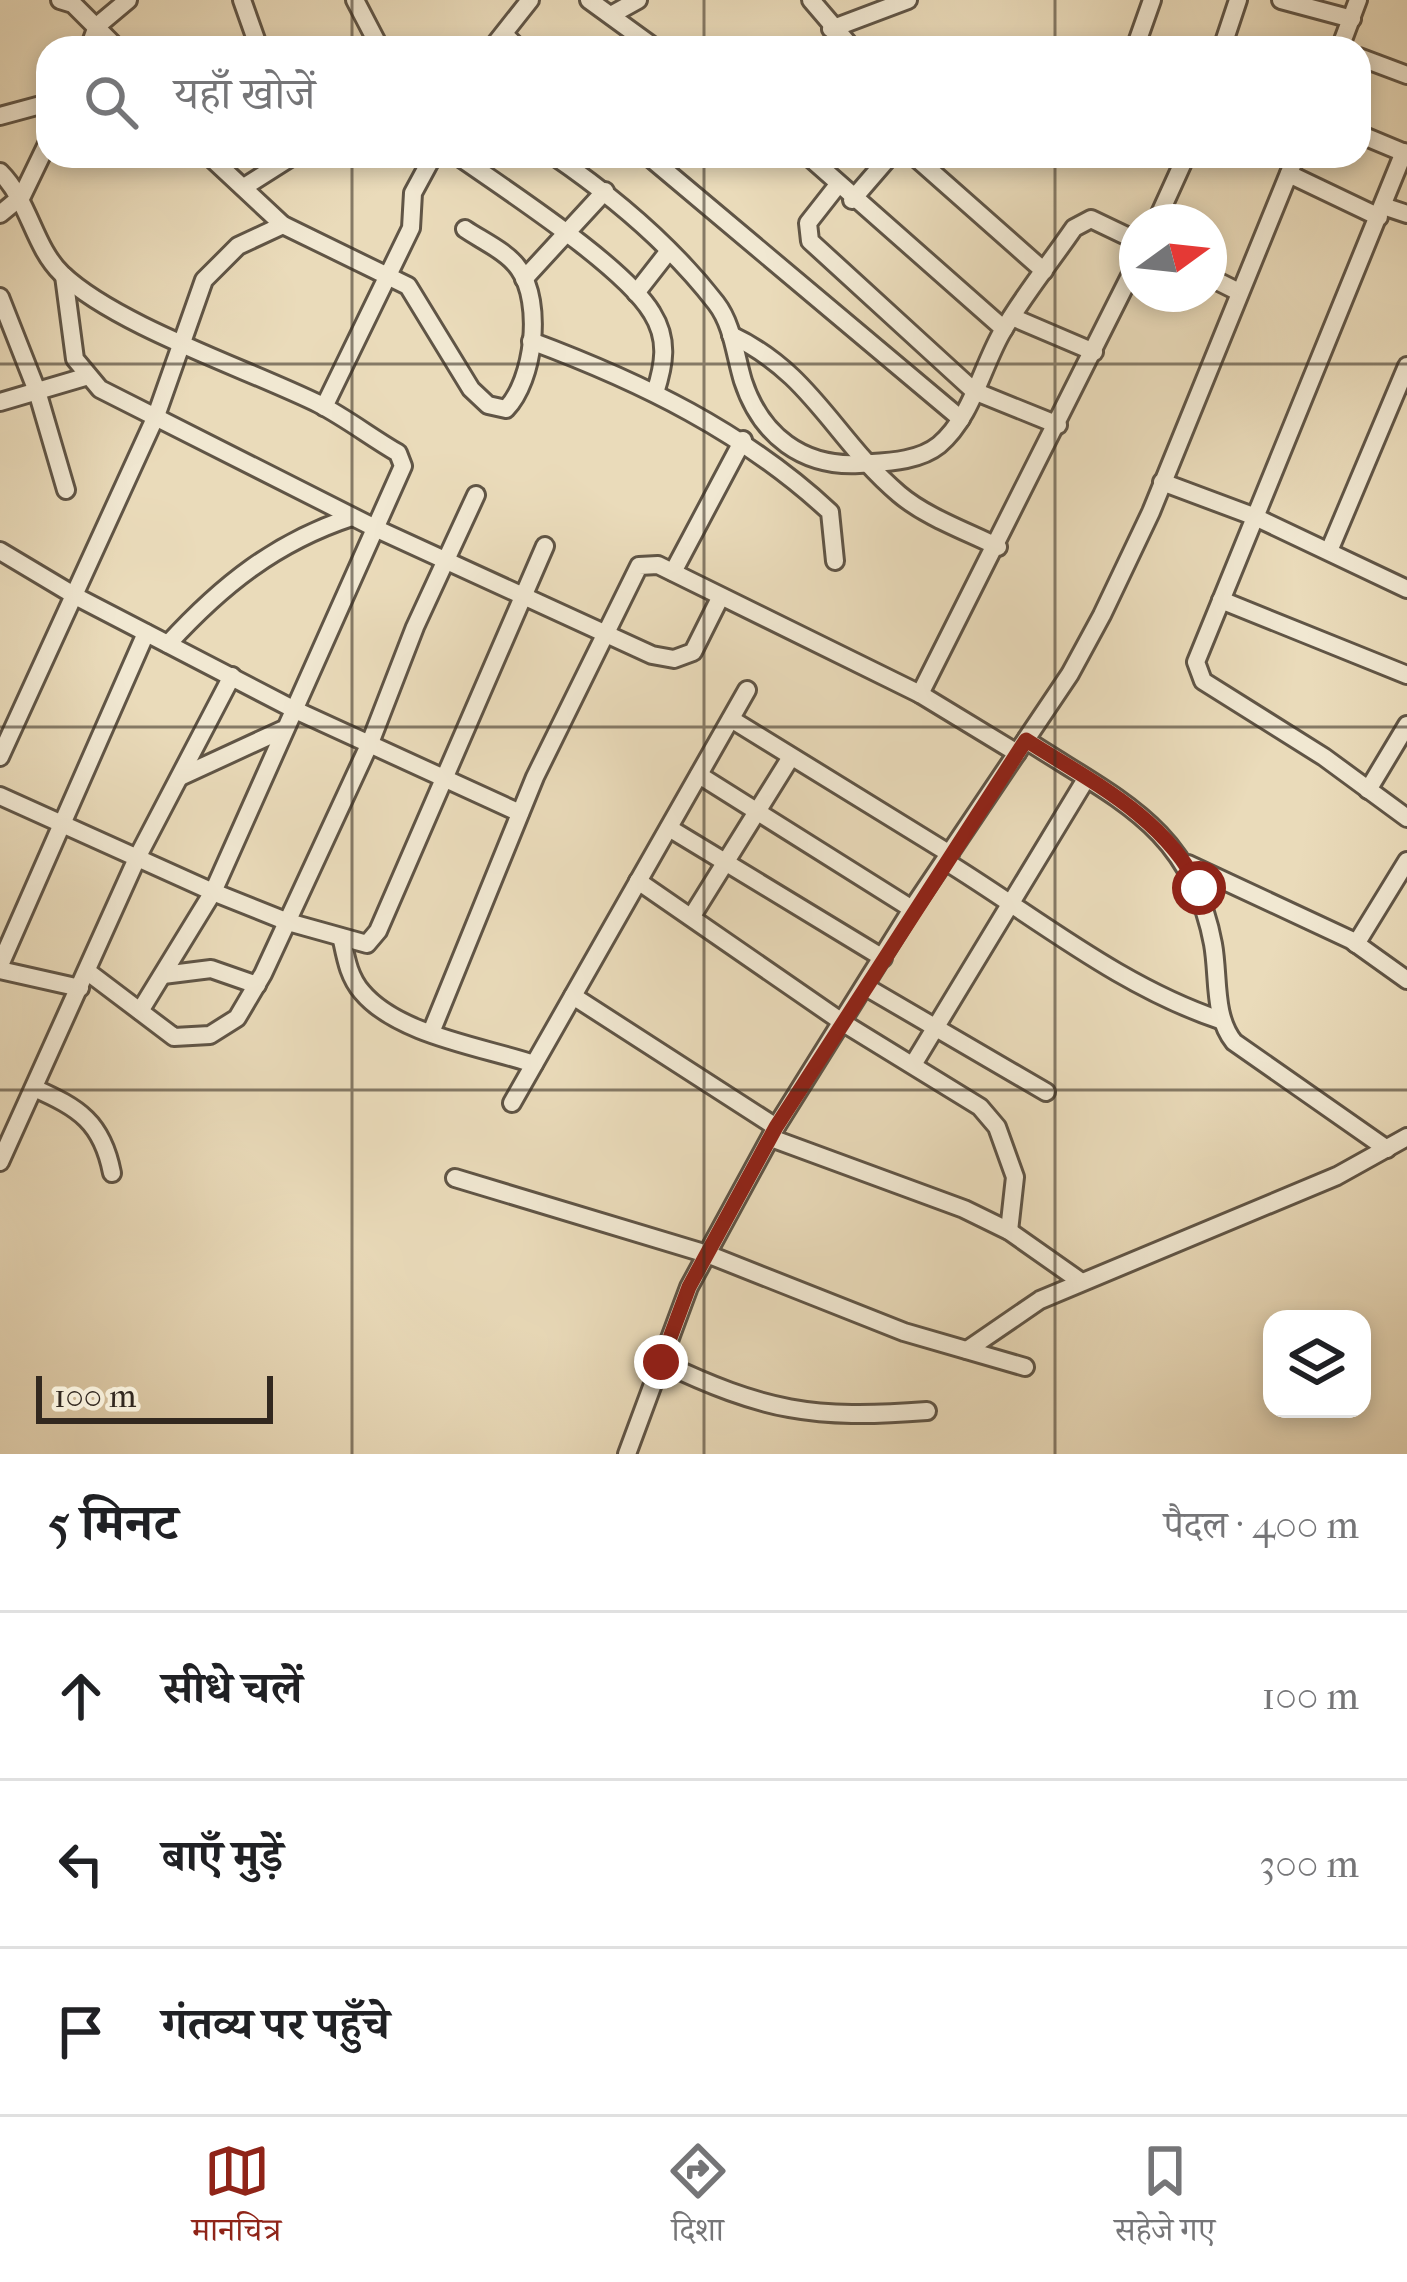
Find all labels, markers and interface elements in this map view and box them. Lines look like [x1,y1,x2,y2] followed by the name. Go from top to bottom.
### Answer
[36,36,1371,168] search box
[174,68,315,121] text: यहाँ खोजें
[78,69,144,135] icon: search
[1119,204,1227,312] north arrow
[1172,861,1226,915] route start
[1263,1310,1371,1418] map controls
[1263,1310,1371,1418] button: layers
[634,1335,688,1389] route end
[36,1370,273,1423] scale bar
[54,1377,137,1416] text: 100 m
[48,1493,178,1553] text: 5 मिनट
[1164,1502,1359,1548] text: पैदल · 400 m
[162,1662,302,1715] text: सीधे चलें
[48,1663,114,1729] icon: ahead
[1261,1673,1359,1719] text: 100 m
[162,1830,283,1883] text: बाएँ मुड़ें
[48,1831,114,1897] icon: left
[1259,1841,1359,1887] text: 300 m
[162,1998,389,2051] text: गंतव्य पर पहुँचे
[48,1999,114,2065] icon: arrive
[192,2138,281,2262] tab: मानचित्र
[665,2138,731,2262] tab: दिशा
[1114,2138,1215,2262] tab: सहेजे गए

